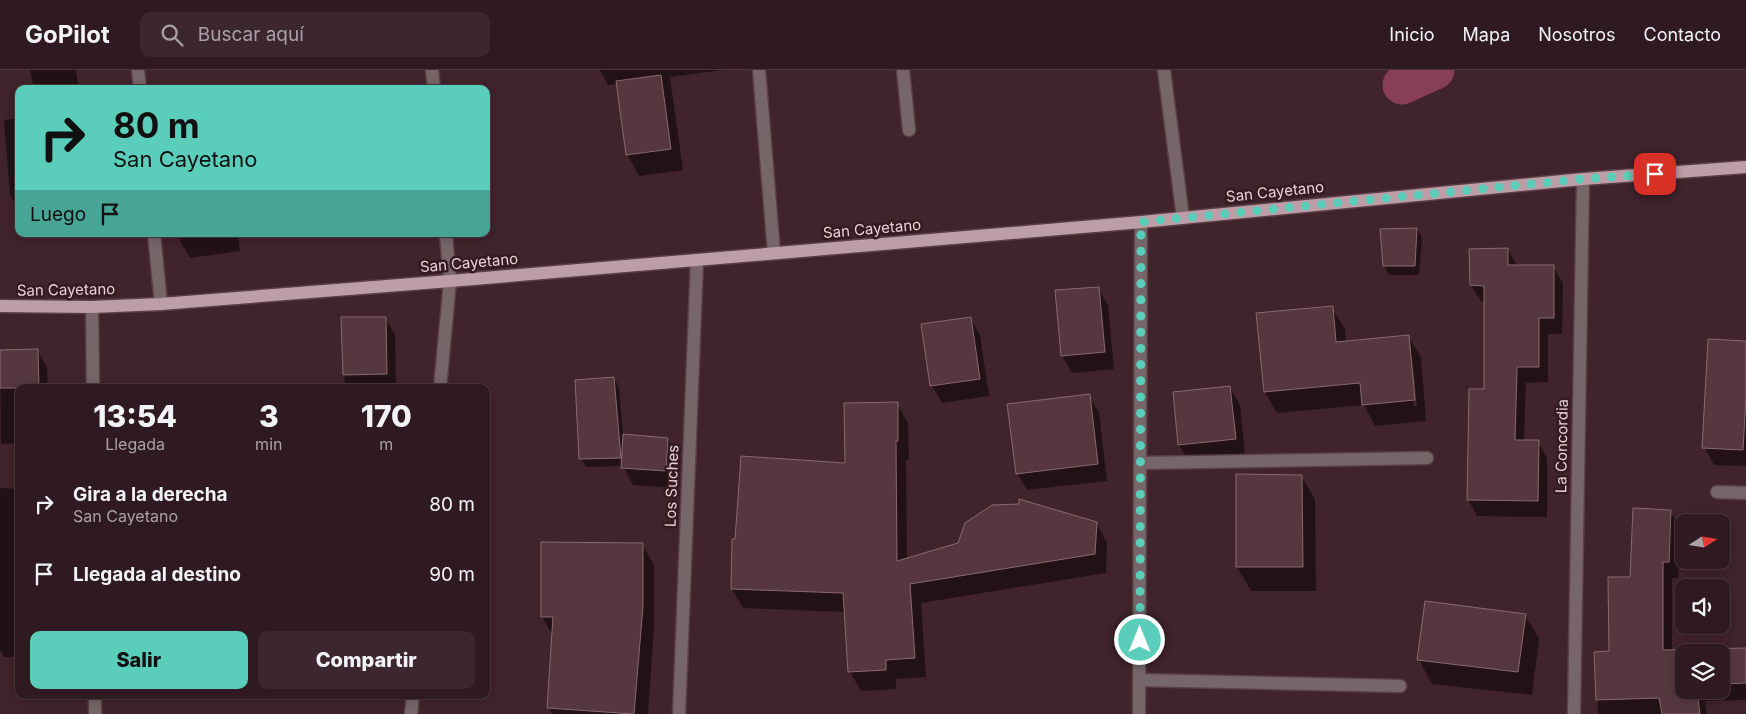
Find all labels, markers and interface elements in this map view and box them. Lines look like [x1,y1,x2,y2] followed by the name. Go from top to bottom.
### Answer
[140,12,490,57] search box
[25,20,110,49] text: GoPilot
[158,21,186,49] icon: search
[198,23,304,46] text: Buscar aquí
[1389,24,1435,45] text: Inicio
[1463,24,1510,45] text: Mapa
[1538,24,1616,45] text: Nosotros
[1644,24,1721,45] text: Contacto
[113,104,200,146] text: 80 m
[30,105,95,170] icon: right
[113,146,257,172] text: San Cayetano
[1634,153,1676,195] pin
[1641,160,1669,188] icon: arrive
[1225,177,1325,206] street label: San Cayetano
[96,200,124,228] icon: arrive
[30,203,86,226] text: Luego
[822,215,922,242] street label: San Cayetano
[419,249,519,276] street label: San Cayetano
[17,279,115,300] street label: San Cayetano
[93,398,177,434] text: 13:54
[259,398,279,434] text: 3
[361,398,412,434] text: 170
[1551,399,1572,493] street label: La Concordia
[105,434,165,454] text: Llegada
[255,434,282,454] text: min
[379,434,393,454] text: m
[661,444,682,527] street label: Los Suches
[73,483,228,506] text: Gira a la derecha
[30,490,58,518] icon: right
[429,493,475,516] text: 80 m
[73,506,178,526] text: San Cayetano
[1675,514,1730,569] north arrow
[1675,514,1730,699] map controls
[30,560,58,588] icon: arrive
[73,563,241,586] text: Llegada al destino
[429,563,475,586] text: 90 m
[1675,579,1730,634] button: sound
[1113,613,1165,665] position arrow
[30,631,248,689] button: Salir
[258,631,475,689] button: Compartir
[1675,644,1730,699] button: layers

